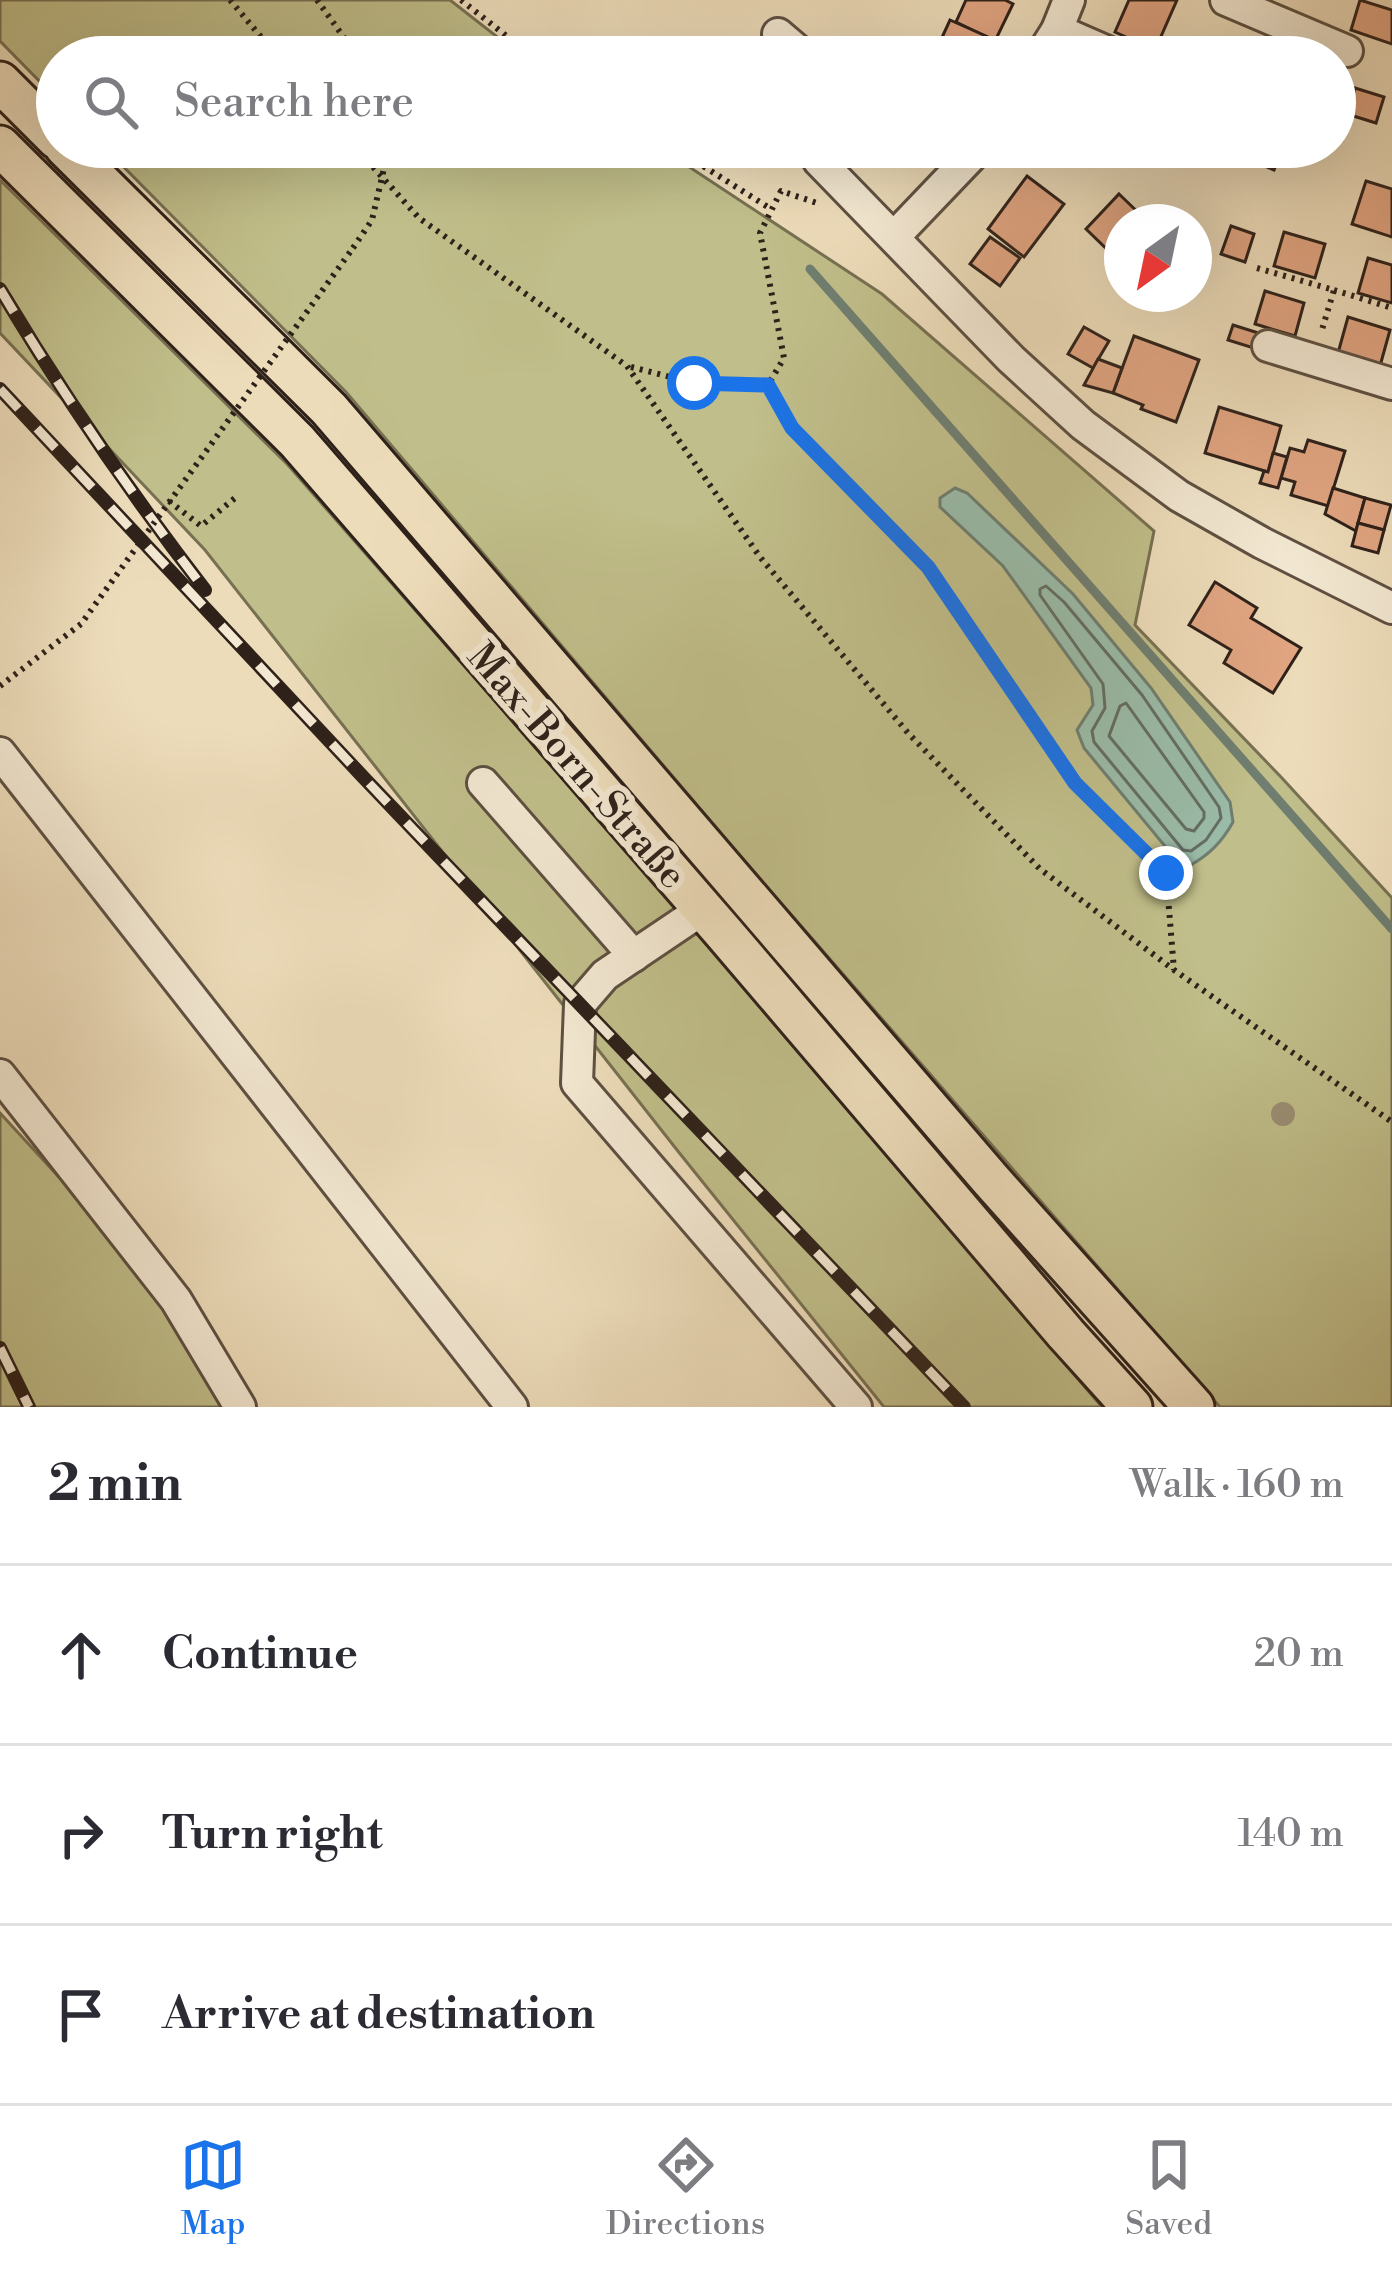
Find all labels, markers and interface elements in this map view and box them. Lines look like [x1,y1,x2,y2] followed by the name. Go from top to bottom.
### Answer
[36,36,1356,168] search box
[78,69,144,135] icon: search
[174,74,414,131] text: Search here
[1104,204,1212,312] north arrow
[667,356,721,410] route start
[456,634,696,900] street label: Max-Born-Straße
[1139,846,1193,900] route end
[48,1453,182,1517] text: 2 min
[1130,1461,1344,1510] text: Walk · 160 m
[48,1622,114,1688] icon: ahead
[162,1626,358,1683] text: Continue
[1254,1630,1344,1679] text: 20 m
[48,1802,114,1868] icon: right
[162,1806,383,1863] text: Turn right
[1237,1810,1344,1859] text: 140 m
[48,1982,114,2048] icon: arrive
[162,1986,595,2043] text: Arrive at destination
[180,2132,246,2245] tab: Map
[606,2132,765,2245] tab: Directions
[1125,2132,1212,2245] tab: Saved

